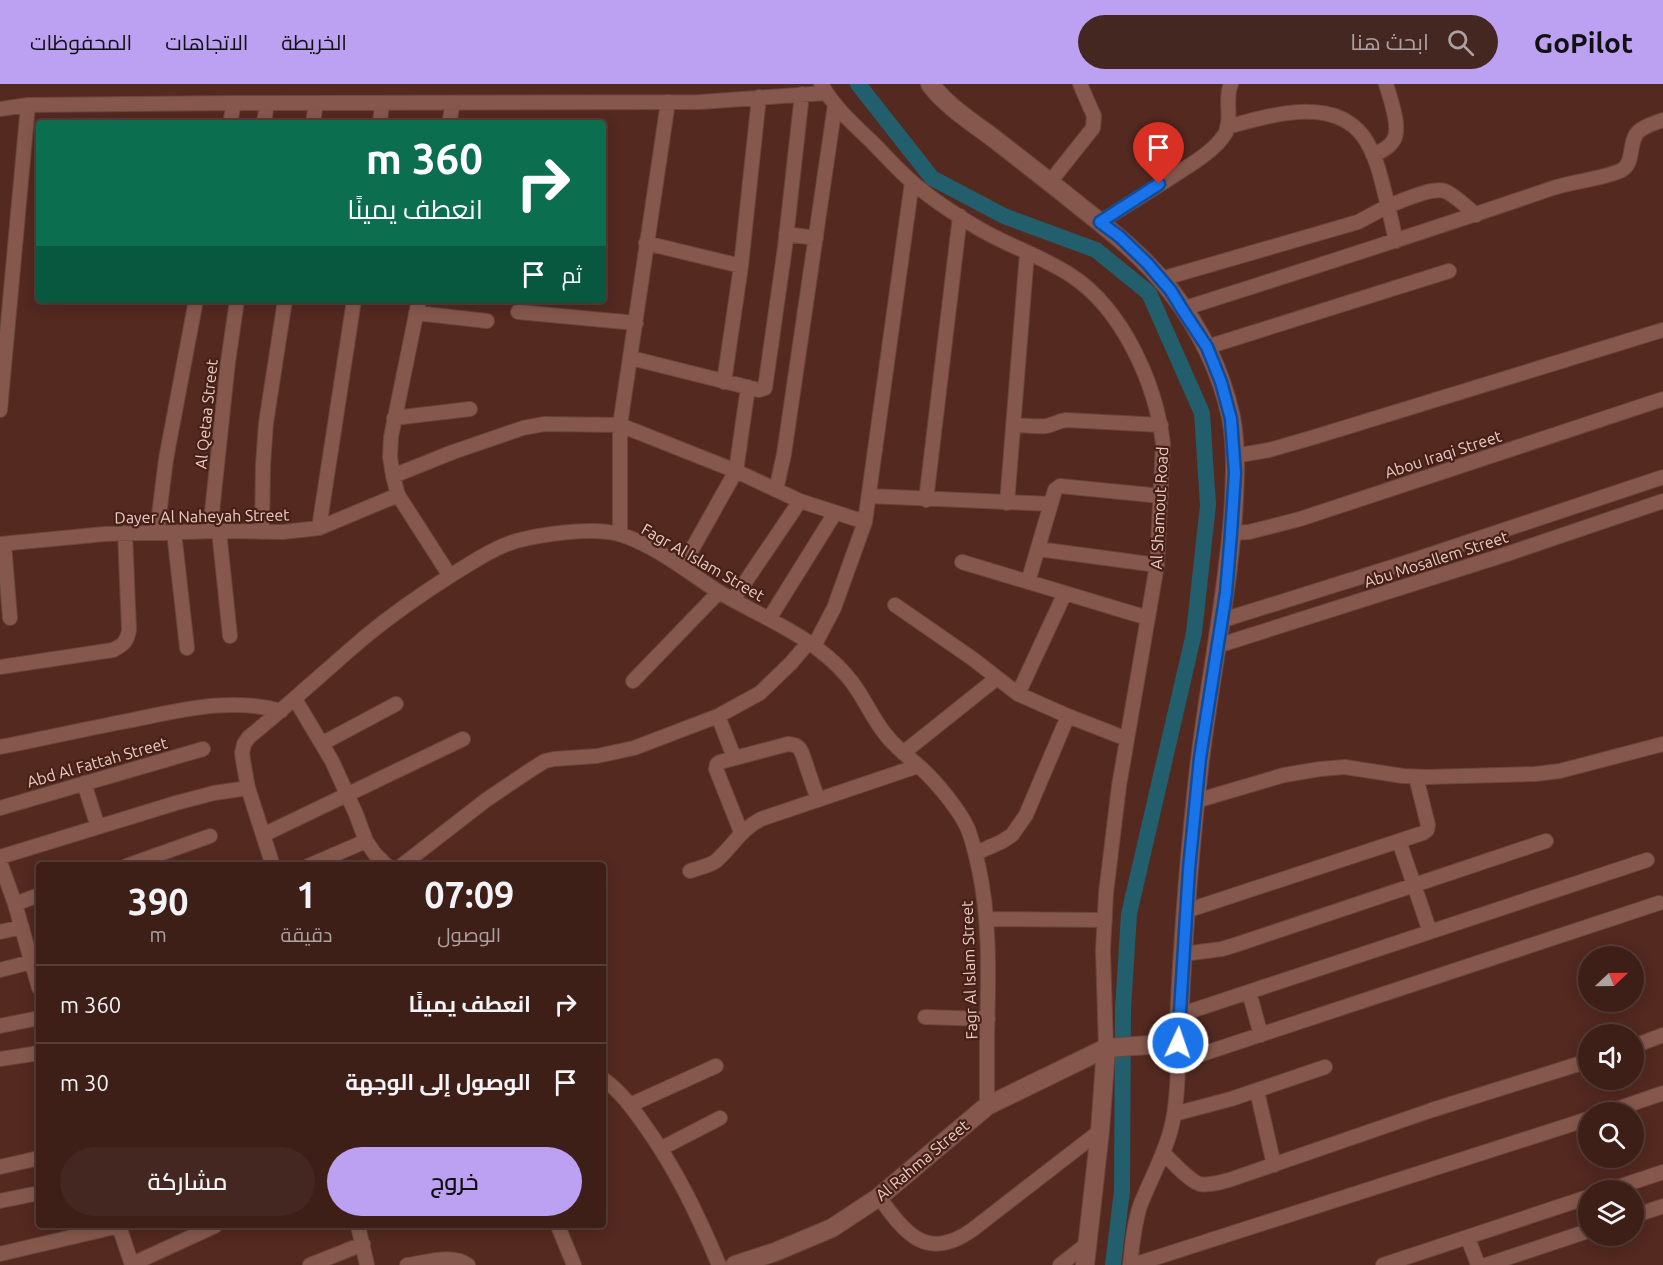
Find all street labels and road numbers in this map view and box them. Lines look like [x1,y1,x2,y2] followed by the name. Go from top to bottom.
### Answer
[191,357,221,470] street label: Al Qetaa Street
[1382,426,1504,481] street label: Abou Iraqi Street
[1147,446,1171,570] street label: Al Shamout Road
[114,505,290,527] street label: Dayer Al Naheyah Street
[638,519,768,605] street label: Fagr Al Islam Street
[1362,527,1511,591] street label: Abu Mosallem Street
[25,733,170,791] street label: Abd Al Fattah Street
[958,900,980,1040] street label: Fagr Al Islam Street
[872,1115,973,1204] street label: Al Rahma Street

